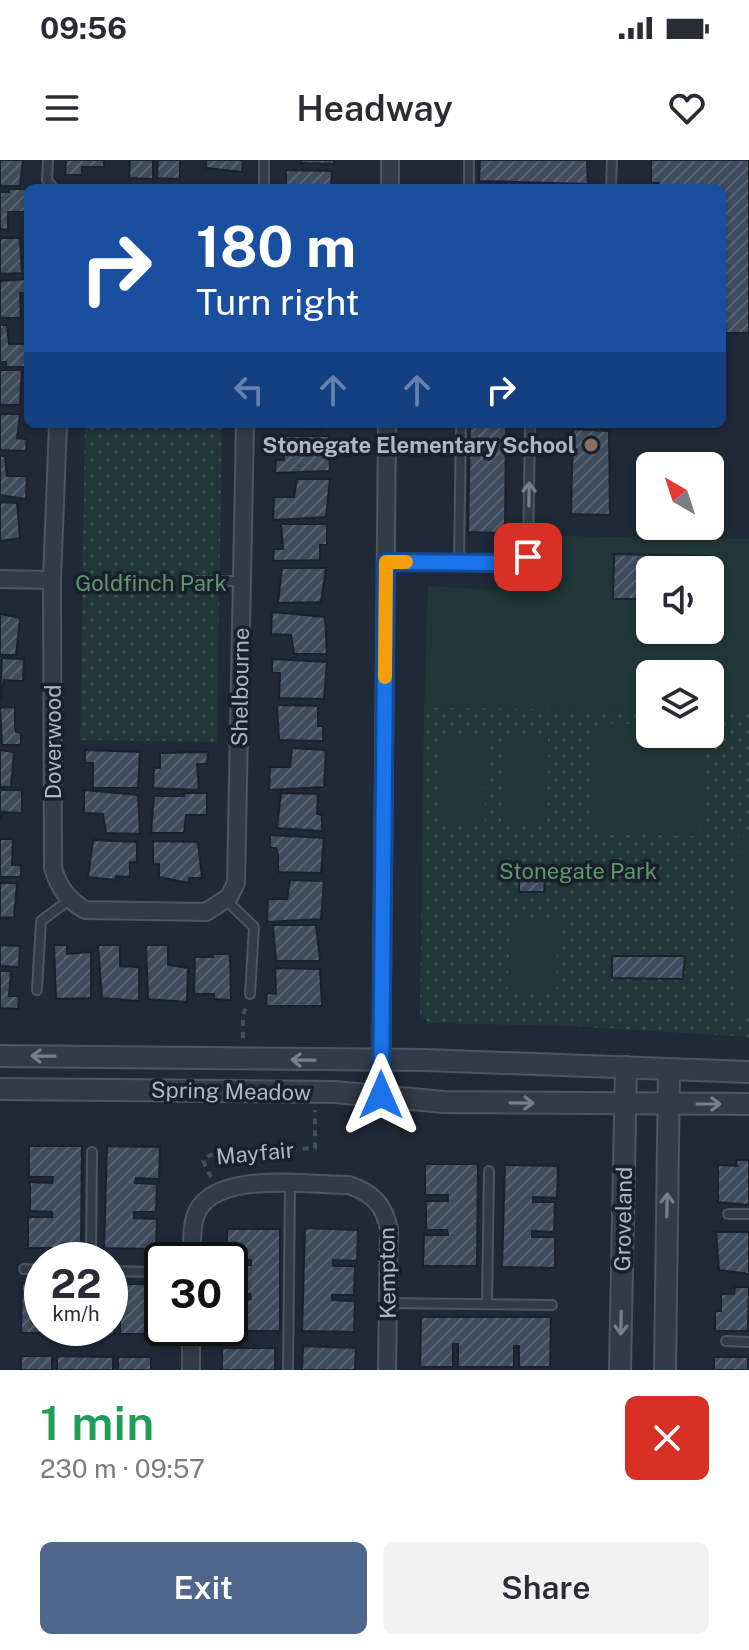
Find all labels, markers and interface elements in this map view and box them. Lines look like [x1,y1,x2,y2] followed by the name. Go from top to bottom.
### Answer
[40,10,127,46] text: 09:56
[40,86,84,130] icon: menu
[665,86,709,130] icon: heart
[296,87,453,129] text: Headway
[196,214,356,280] text: 180 m
[64,216,168,320] icon: right
[196,281,359,323] text: Turn right
[227,368,271,412] icon: left
[311,368,355,412] icon: ahead
[395,368,439,412] icon: ahead
[479,368,523,412] icon: right
[262,432,575,458] place label: Stonegate Elementary School
[582,436,600,454] marker: Stonegate Elementary School
[636,452,724,540] north arrow
[636,452,724,748] map controls
[521,481,537,508] one-way arrow
[494,523,562,591] pin
[506,535,550,579] icon: arrive
[636,556,724,644] button: sound
[75,570,227,596] park label: Goldfinch Park
[226,627,254,747] street label: Shelbourne
[636,660,724,748] button: layers
[40,685,66,799] street label: Doverwood
[499,858,657,884] park label: Stonegate Park
[30,1049,57,1064] one-way arrow
[290,1052,317,1068] one-way arrow
[339,1053,423,1137] position arrow
[151,1077,311,1105] street label: Spring Meadow
[508,1095,535,1111] one-way arrow
[695,1096,722,1112] one-way arrow
[215,1137,295,1169] street label: Mayfair
[609,1166,637,1272] street label: Groveland
[660,1192,675,1219] one-way arrow
[373,1227,401,1319] street label: Kempton
[144,1242,248,1346] speed limit sign: 30
[51,1260,101,1307] text: 22
[52,1302,100,1326] text: km/h
[613,1309,629,1336] one-way arrow
[40,1394,154,1451] text: 1 min
[625,1396,709,1480] button: close
[40,1453,205,1484] text: 230 m · 09:57
[40,1542,367,1634] button: Exit
[383,1542,709,1634] button: Share

